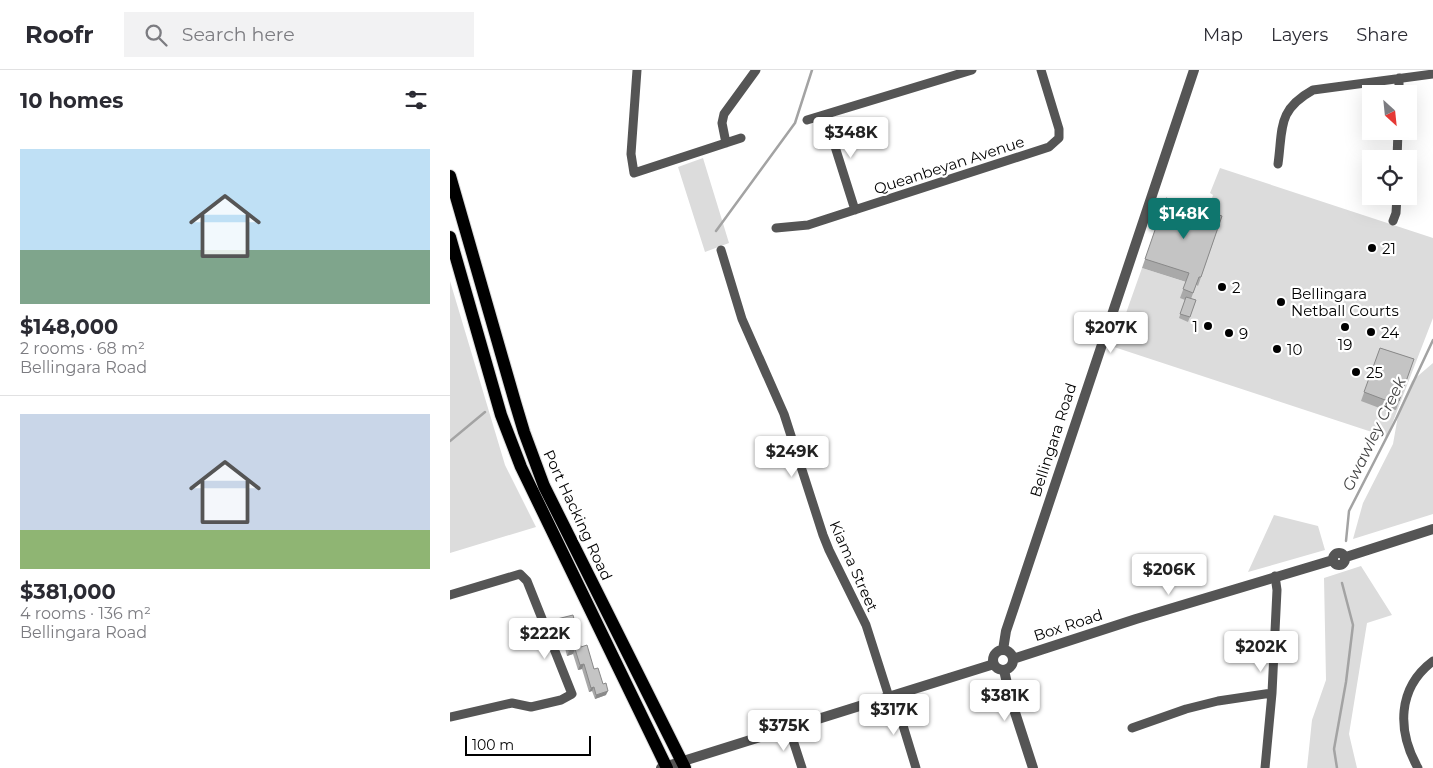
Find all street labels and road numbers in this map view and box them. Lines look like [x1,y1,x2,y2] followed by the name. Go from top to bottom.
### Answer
[871,132,1027,198] street label: Queanbeyan Avenue
[1026,380,1080,500] street label: Bellingara Road
[539,447,617,583] street label: Port Hacking Road
[825,518,883,614] street label: Kiama Street
[1031,605,1105,645] street label: Box Road

